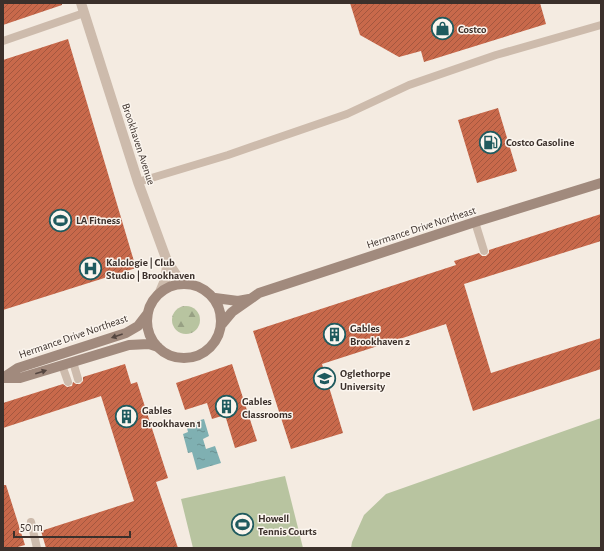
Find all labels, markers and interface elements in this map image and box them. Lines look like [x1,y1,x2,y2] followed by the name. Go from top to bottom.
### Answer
[430,16,456,42] shop icon: Costco
[458,24,487,35] place label: Costco
[120,102,157,186] street label: Brookhaven Avenue
[477,129,503,155] fuel station icon: Costco Gasoline
[506,137,574,148] place label: Costco Gasoline
[365,204,478,250] street label: Hermance Drive Northeast
[47,207,73,233] sports icon: LA Fitness
[76,215,120,226] place label: LA Fitness
[77,255,103,281] hospital icon: Kalologie | Club Studio | Brookhaven
[106,257,195,282] place label: Kalologie | Club Studio | Brookhaven
[17,313,129,360] street label: Hermance Drive Northeast
[321,321,347,347] building icon: Gables Brookhaven 2
[350,323,410,347] place label: Gables Brookhaven 2
[111,333,123,339] one-way arrow
[311,366,337,392] school or university icon: Oglethorpe University
[340,368,390,392] place label: Oglethorpe University
[35,369,47,375] one-way arrow
[214,394,240,420] building icon: Gables Classrooms
[242,396,292,420] place label: Gables Classrooms
[114,403,140,429] building icon: Gables Brookhaven 1
[142,405,201,429] place label: Gables Brookhaven 1
[229,511,255,537] sports icon: Howell Tennis Courts
[14,513,130,539] scale bar
[258,513,317,537] place label: Howell Tennis Courts
[20,521,43,533] text: 50 m

